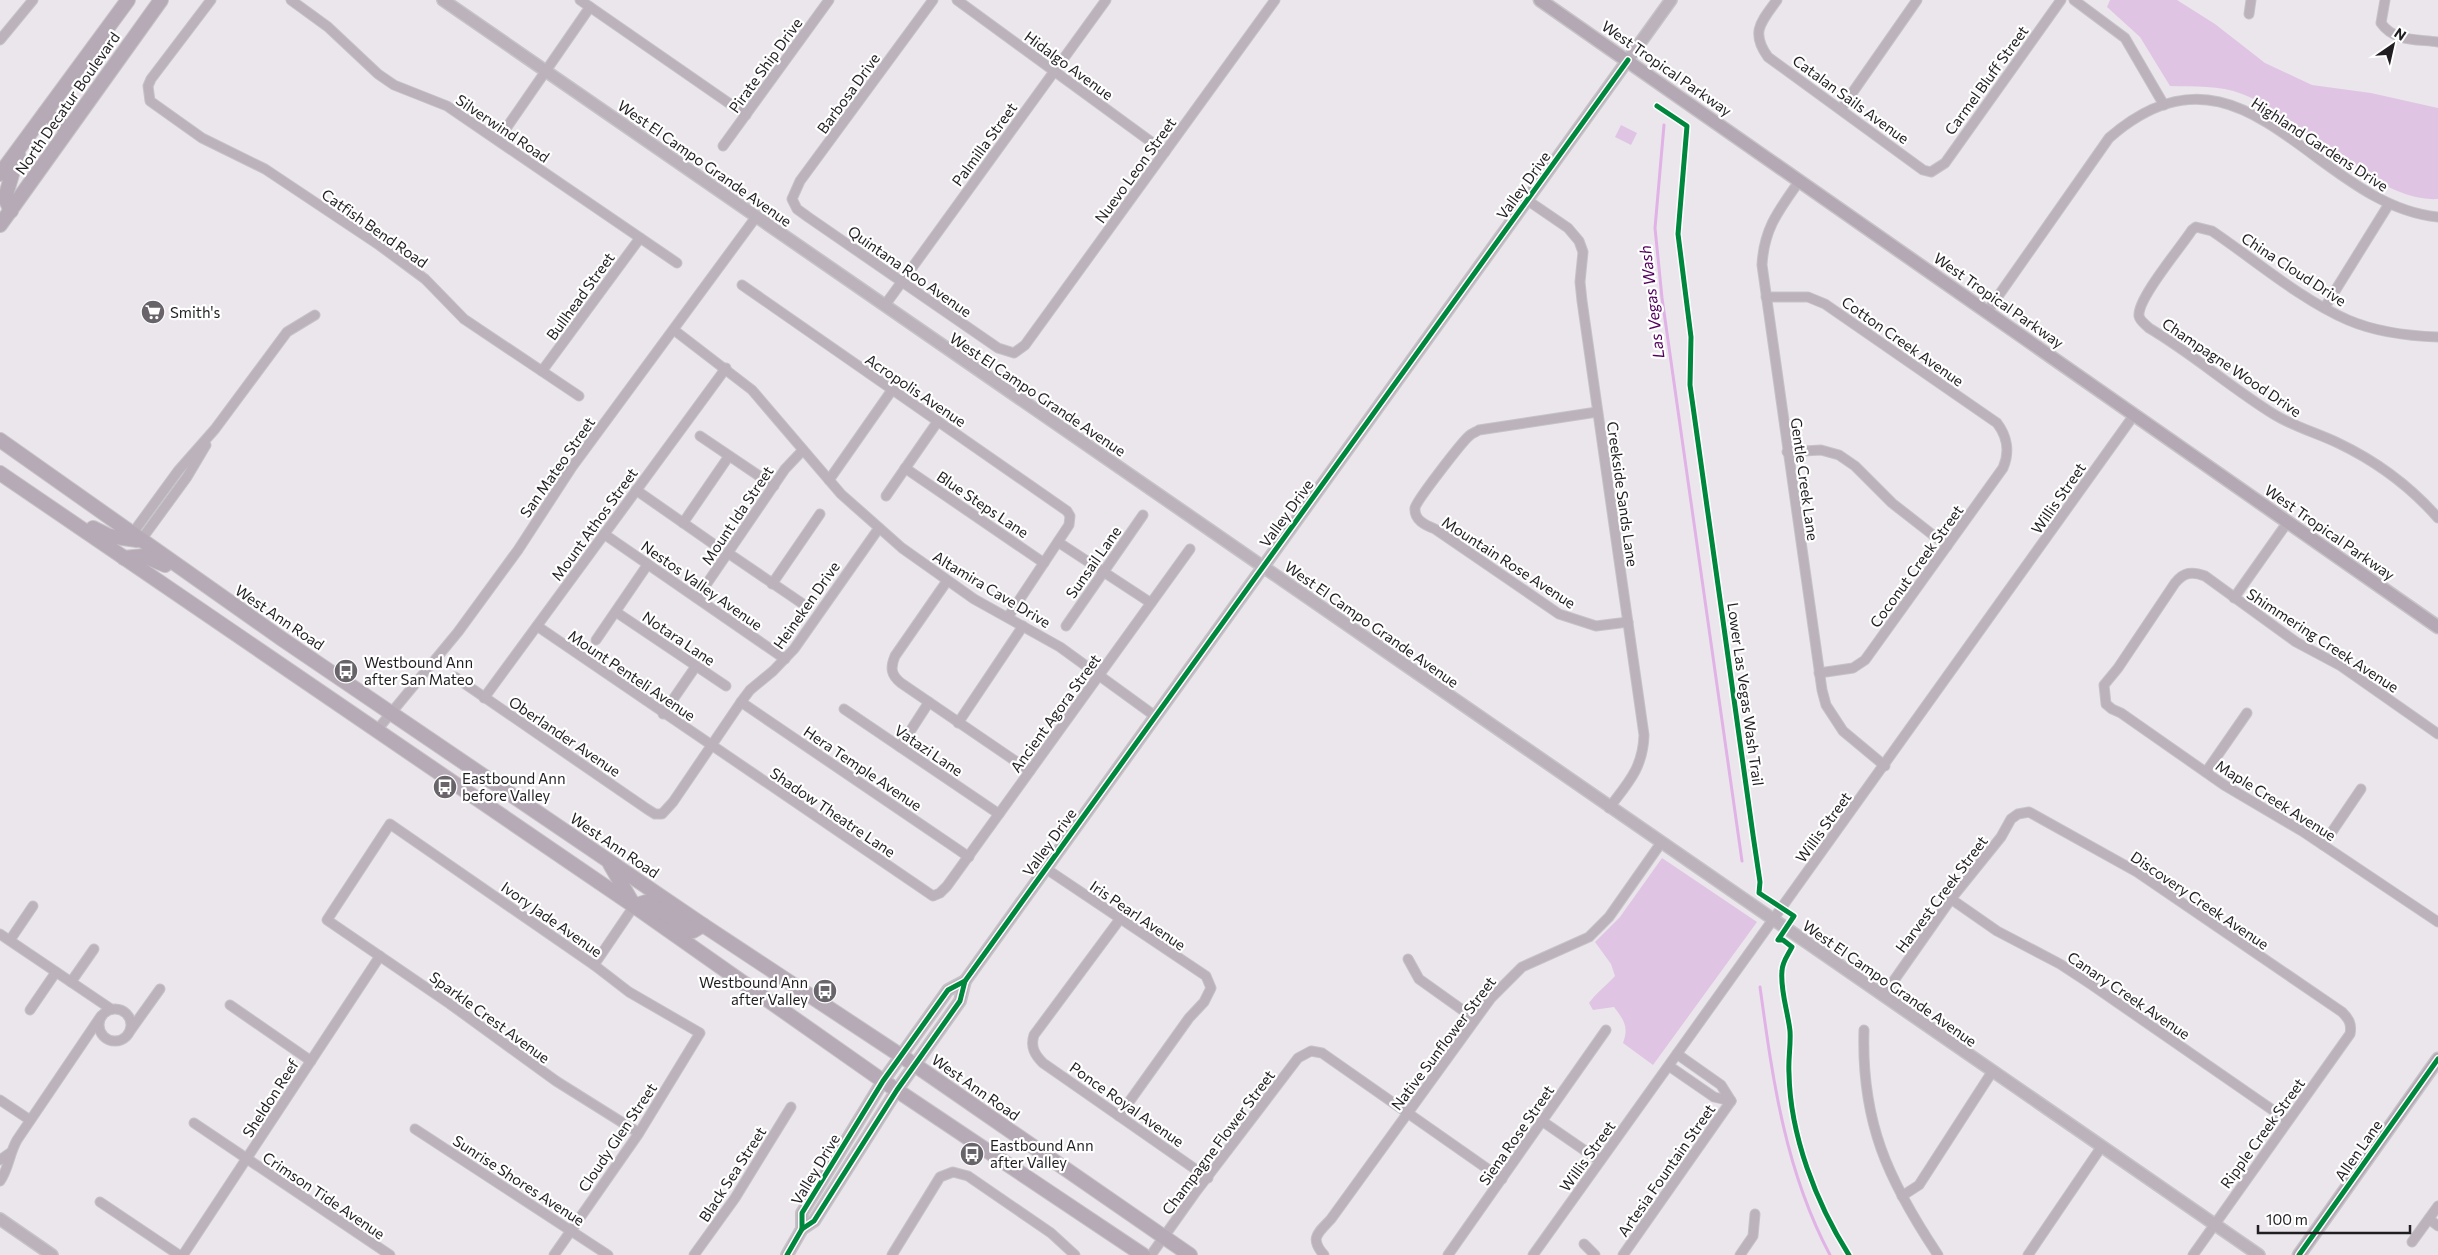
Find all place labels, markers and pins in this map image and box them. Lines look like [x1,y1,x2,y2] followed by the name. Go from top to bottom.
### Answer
[140,299,166,325] supermarket icon: Smith's
[170,303,221,321] place label: Smith's
[364,653,474,688] place label: Westbound Ann after San Mateo
[333,658,359,684] bus stop icon: Westbound Ann after San Mateo
[462,769,566,804] place label: Eastbound Ann before Valley
[432,774,458,800] bus stop icon: Eastbound Ann before Valley
[699,973,808,1008] place label: Westbound Ann after Valley
[812,978,838,1004] bus stop icon: Westbound Ann after Valley
[990,1136,1094,1171] place label: Eastbound Ann after Valley
[959,1141,985,1167] bus stop icon: Eastbound Ann after Valley

